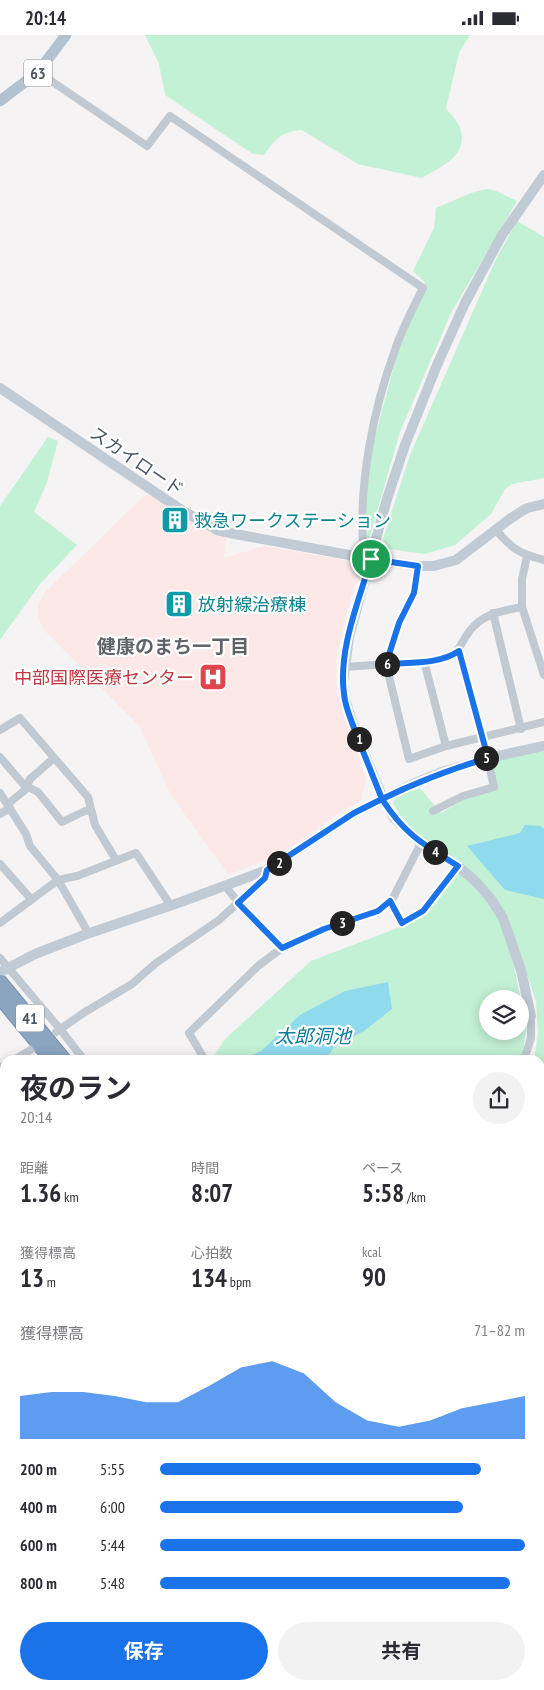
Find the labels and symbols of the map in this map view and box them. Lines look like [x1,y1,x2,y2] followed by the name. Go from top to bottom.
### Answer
[24,59,52,87] road number: 63
[86,421,188,501] street label: スカイロード
[160,505,190,535] building icon: 救急ワークステーション
[194,509,391,532] place label: 救急ワークステーション
[350,538,392,580] pin
[164,589,194,619] building icon: 放射線治療棟
[198,593,306,616] place label: 放射線治療棟
[96,634,249,658] district label: 健康のまち一丁目
[374,651,400,677] pin: 6
[198,662,228,692] hospital icon: 中部国際医療センター
[14,666,194,689] place label: 中部国際医療センター
[346,727,372,751] pin: 1
[474,745,498,771] pin: 5
[422,839,448,865] pin: 4
[266,851,292,875] pin: 2
[330,911,354,935] pin: 3
[16,1005,44,1031] road number: 41
[275,1024,353,1048] water label: 太郎洞池

